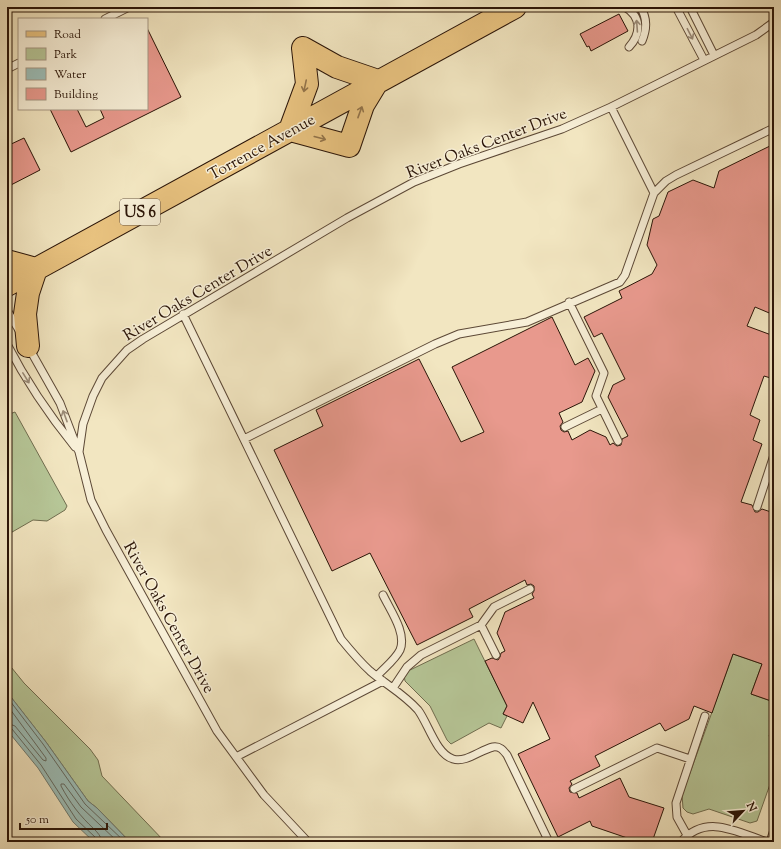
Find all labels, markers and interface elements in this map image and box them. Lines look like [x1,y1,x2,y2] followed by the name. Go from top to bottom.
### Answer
[18,18,148,110] legend
[634,20,641,33] one-way arrow
[54,26,81,44] text: Road
[687,27,694,39] one-way arrow
[54,46,77,64] text: Park
[54,66,87,84] text: Water
[301,80,309,93] one-way arrow
[54,86,98,104] text: Building
[403,103,570,186] street label: River Oaks Center Drive
[357,106,365,118] one-way arrow
[205,109,320,187] street label: Torrence Avenue
[313,135,326,142] one-way arrow
[120,199,160,225] road number: US 6
[119,240,277,348] street label: River Oaks Center Drive
[22,372,30,383] one-way arrow
[61,410,69,422] one-way arrow
[116,538,219,698] street label: River Oaks Center Drive
[723,791,763,831] north arrow
[742,799,760,815] text: N
[20,805,107,831] scale bar
[25,811,49,829] text: 50 m

